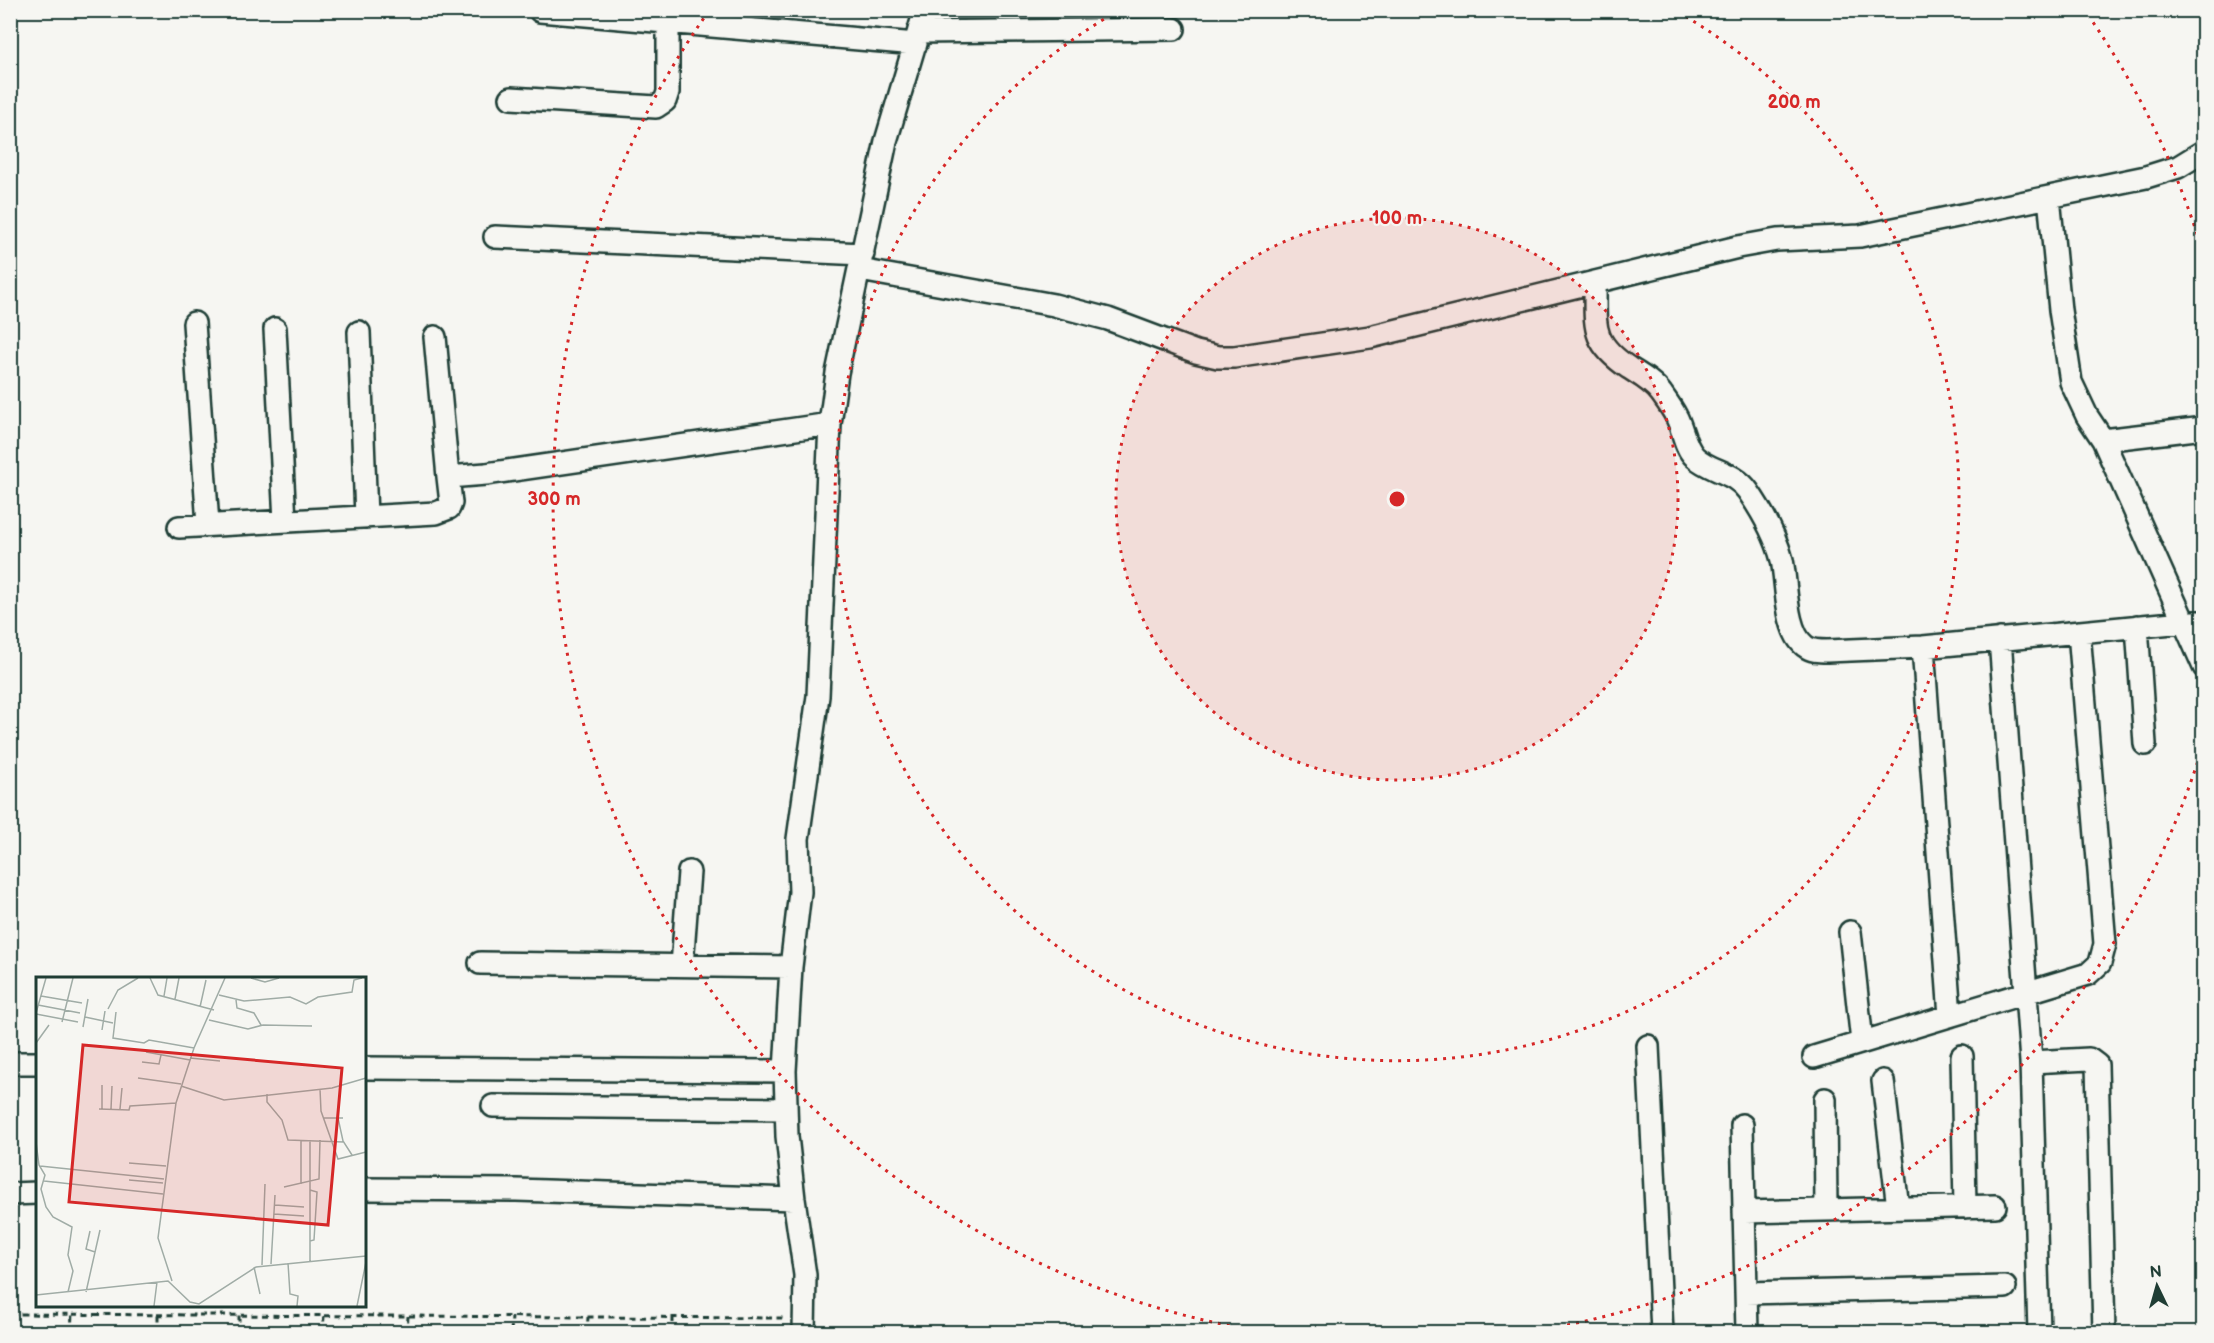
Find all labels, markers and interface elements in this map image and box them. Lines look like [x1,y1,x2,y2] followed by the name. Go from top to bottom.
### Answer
[1767,92,1821,113] text: 200 m
[1372,208,1422,229] text: 100 m
[527,489,581,510] text: 300 m
[1387,489,1407,509] centre of rings
[36,977,366,1307] inset map
[2127,1256,2187,1316] north arrow
[2149,1263,2163,1283] text: N

